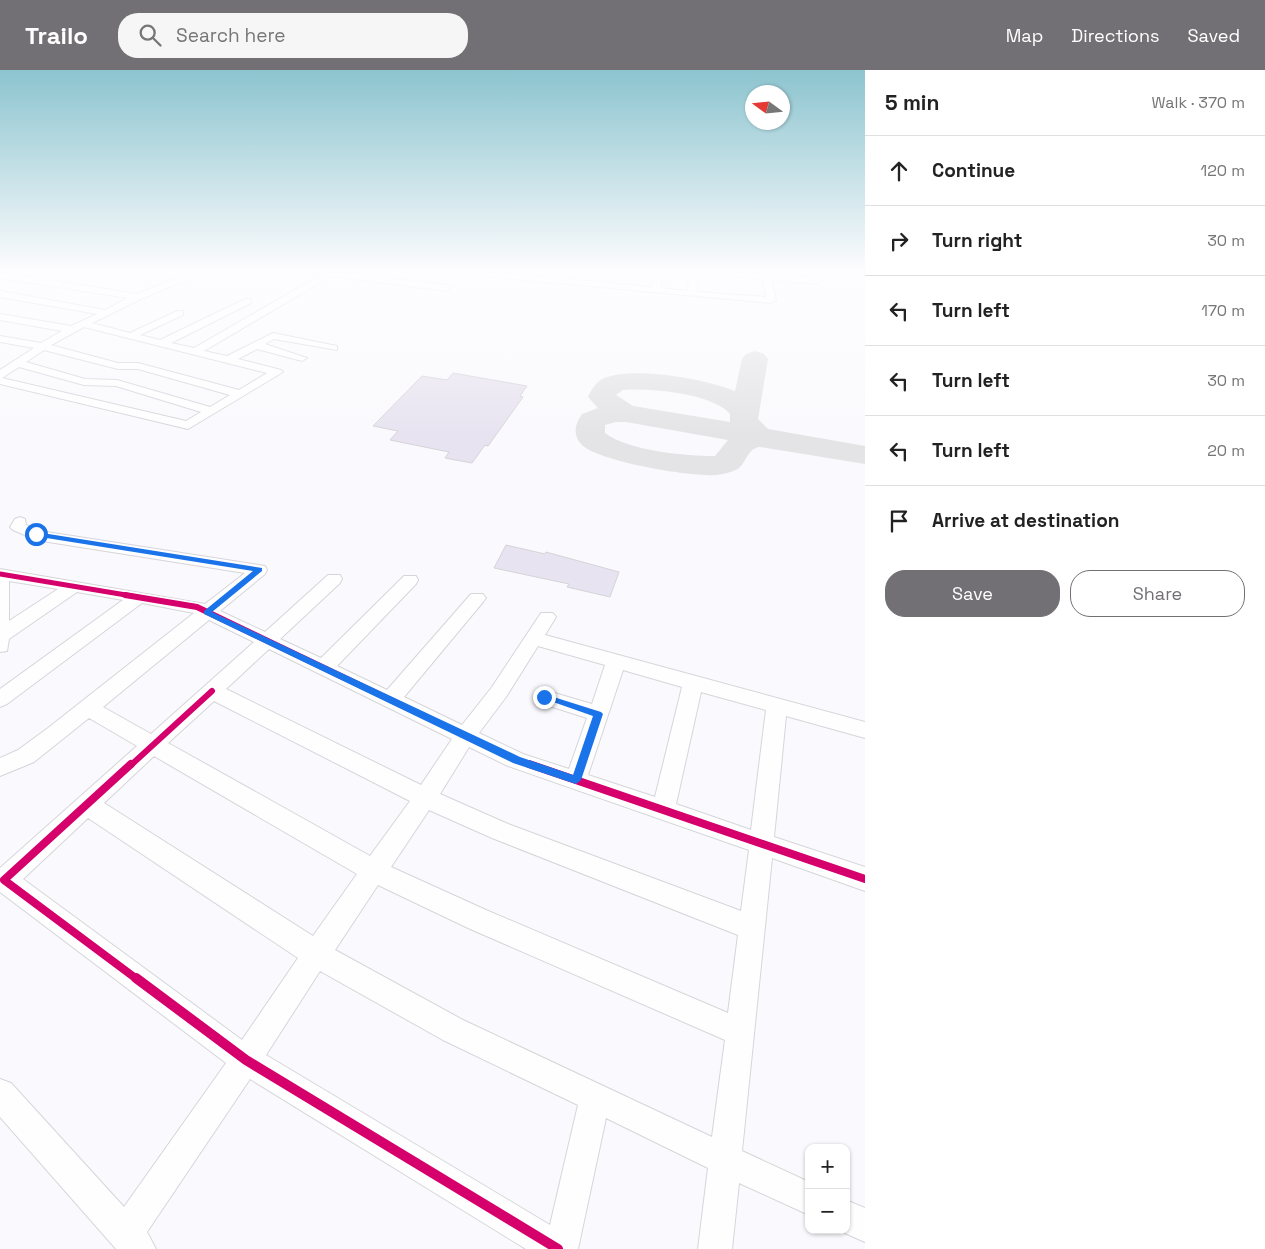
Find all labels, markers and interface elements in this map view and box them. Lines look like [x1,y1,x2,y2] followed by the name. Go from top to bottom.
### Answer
[118,13,468,58] search box
[25,20,88,51] text: Trailo
[136,21,164,49] icon: search
[176,23,286,48] text: Search here
[1006,24,1043,47] text: Map
[1071,24,1160,47] text: Directions
[1188,24,1240,47] text: Saved
[745,85,790,130] north arrow
[885,89,939,116] text: 5 min
[1152,92,1245,113] text: Walk · 370 m
[885,157,913,185] icon: ahead
[932,158,1015,183] text: Continue
[1201,160,1245,181] text: 120 m
[885,227,913,255] icon: right
[932,228,1022,253] text: Turn right
[1207,230,1245,251] text: 30 m
[885,297,913,325] icon: left
[932,298,1010,323] text: Turn left
[1201,300,1245,321] text: 170 m
[885,367,913,395] icon: left
[932,368,1010,393] text: Turn left
[1207,370,1245,391] text: 30 m
[885,437,913,465] icon: left
[932,438,1010,463] text: Turn left
[1207,440,1245,461] text: 20 m
[885,507,913,535] icon: arrive
[932,508,1120,533] text: Arrive at destination
[25,523,48,546] route start
[885,570,1060,617] button: Save
[1070,570,1245,617] button: Share
[533,686,556,709] route end
[805,1144,850,1234] map controls
[805,1144,850,1189] button: +
[805,1189,850,1234] button: −

